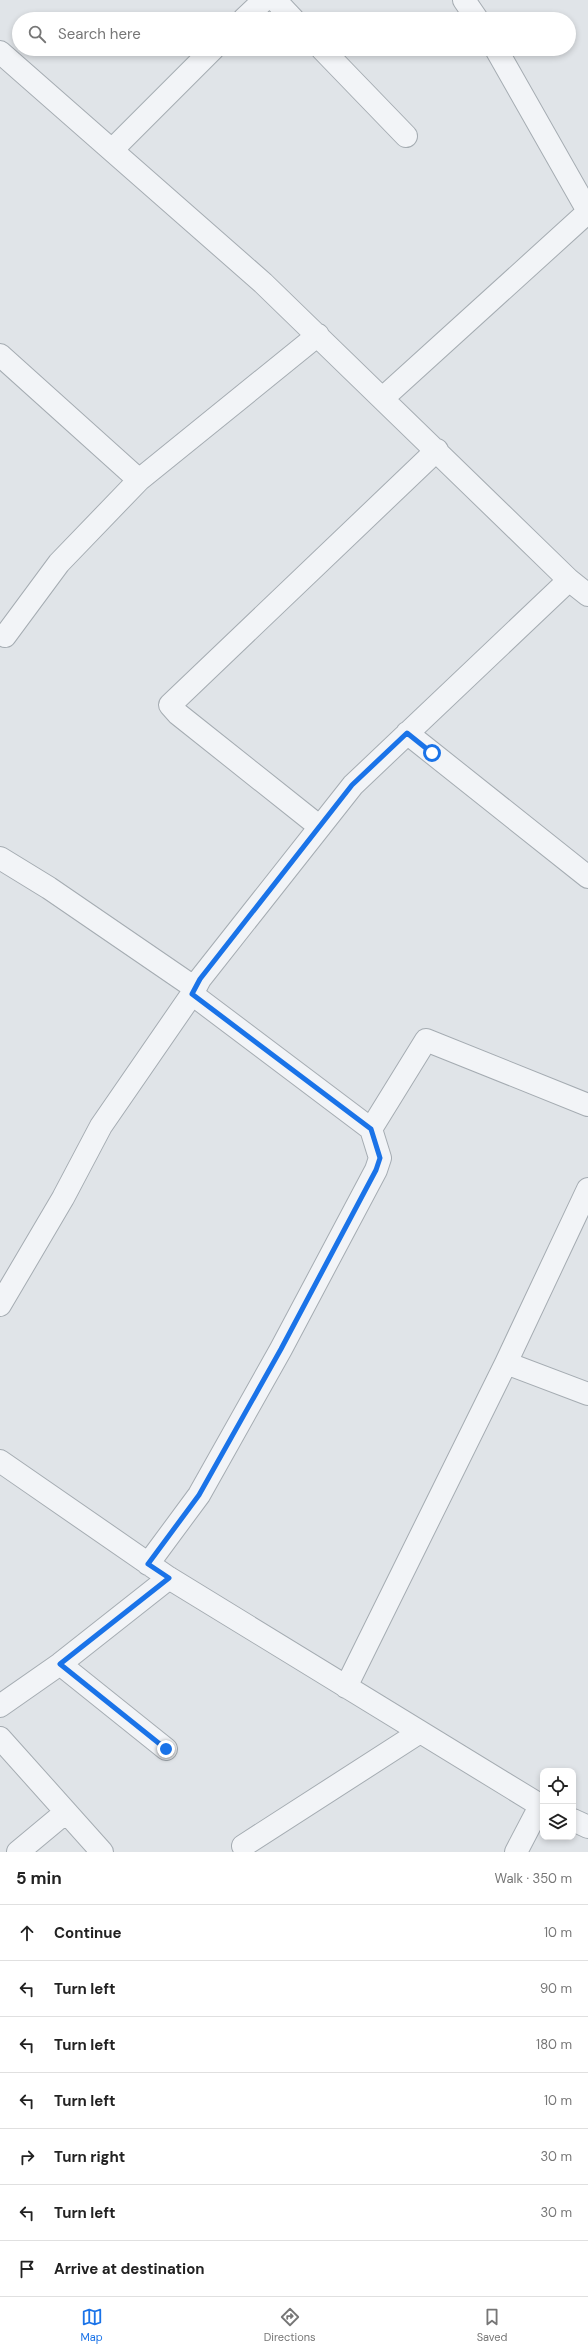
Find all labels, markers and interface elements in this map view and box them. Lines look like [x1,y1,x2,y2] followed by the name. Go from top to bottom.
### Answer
[12,12,576,56] search box
[26,23,48,45] icon: search
[58,24,141,44] text: Search here
[423,744,441,762] route start
[157,1740,175,1758] route end
[540,1768,576,1840] map controls
[540,1768,576,1804] button: locate
[540,1804,576,1840] button: layers
[16,1867,62,1889] text: 5 min
[494,1870,572,1887] text: Walk · 350 m
[16,1922,38,1944] icon: ahead
[54,1923,122,1943] text: Continue
[544,1924,572,1941] text: 10 m
[16,1978,38,2000] icon: left
[54,1979,115,1999] text: Turn left
[540,1980,572,1997] text: 90 m
[16,2034,38,2056] icon: left
[54,2035,115,2055] text: Turn left
[536,2036,572,2053] text: 180 m
[16,2090,38,2112] icon: left
[54,2091,115,2111] text: Turn left
[544,2092,572,2109] text: 10 m
[16,2146,38,2168] icon: right
[54,2147,125,2167] text: Turn right
[540,2148,572,2165] text: 30 m
[16,2202,38,2224] icon: left
[54,2203,115,2223] text: Turn left
[540,2204,572,2221] text: 30 m
[16,2258,38,2280] icon: arrive
[54,2259,205,2279] text: Arrive at destination
[81,2306,103,2344] tab: Map
[264,2306,316,2344] tab: Directions
[477,2306,507,2344] tab: Saved

